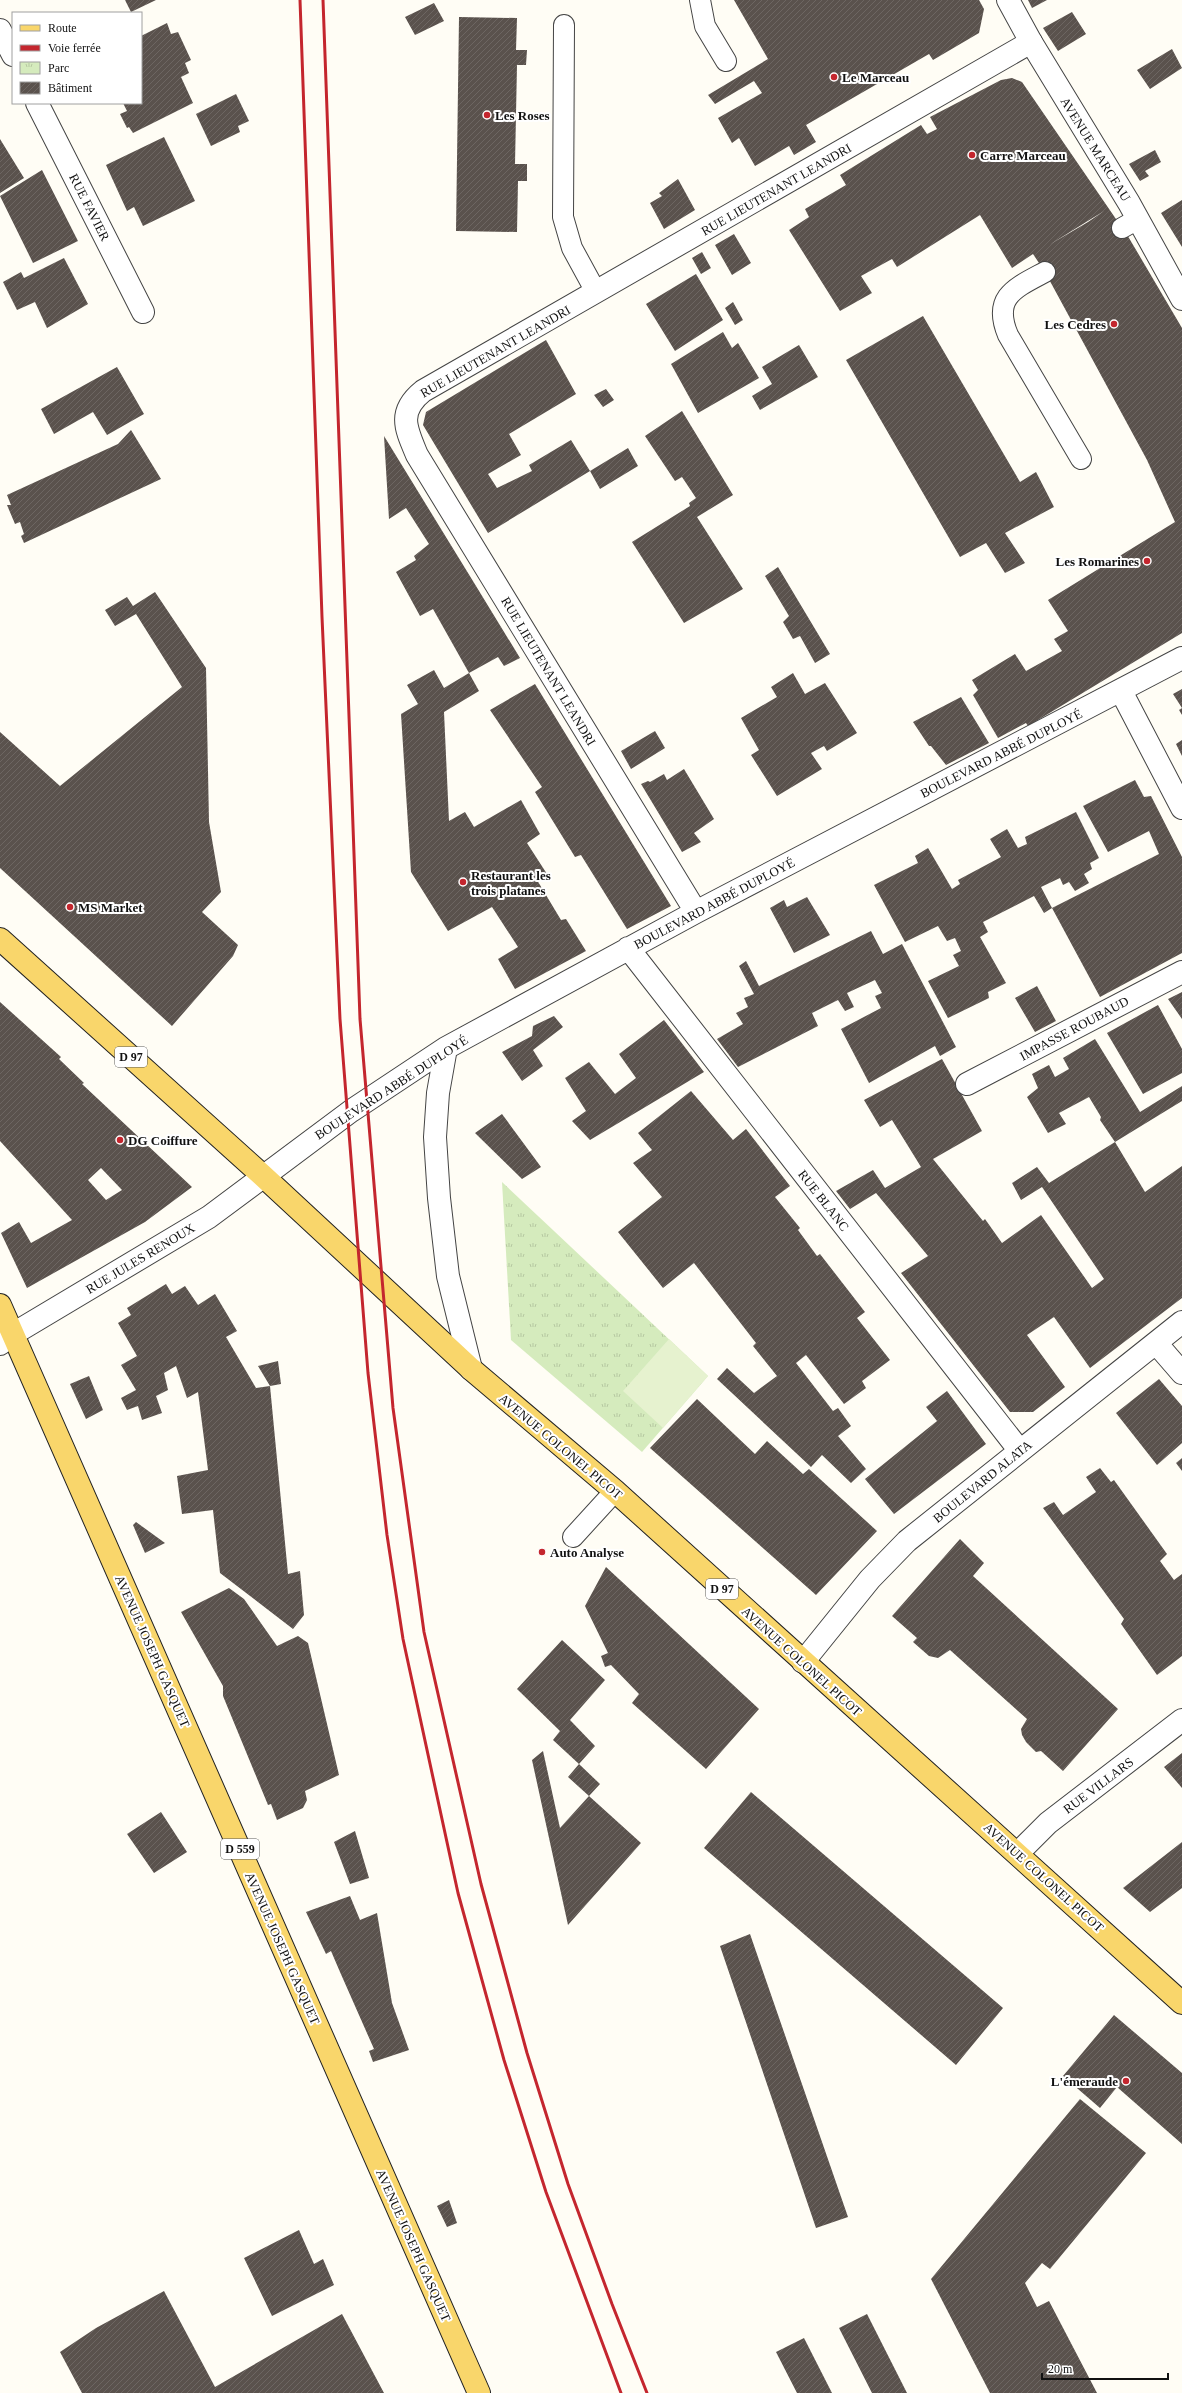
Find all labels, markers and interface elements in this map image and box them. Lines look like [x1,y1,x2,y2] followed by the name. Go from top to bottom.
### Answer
[12,12,142,104] legend
[48,21,77,35] text: Route
[48,41,101,55] text: Voie ferrée
[48,61,69,75] text: Parc
[842,70,909,85] place label: Le Marceau
[829,72,839,82] marker: Le Marceau
[48,81,93,95] text: Bâtiment
[1057,94,1134,205] street label: AVENUE MARCEAU
[495,108,550,123] place label: Les Roses
[482,110,492,120] marker: Les Roses
[698,140,854,239] street label: RUE LIEUTENANT LEANDRI
[980,148,1066,163] place label: Carre Marceau
[967,150,977,160] marker: Carre Marceau
[66,171,113,244] street label: RUE FAVIER
[417,302,573,401] street label: RUE LIEUTENANT LEANDRI
[1044,317,1106,332] place label: Les Cedres
[1109,319,1119,329] marker: Les Cedres
[1056,554,1139,569] place label: Les Romarines
[1142,556,1152,566] marker: Les Romarines
[498,594,599,748] street label: RUE LIEUTENANT LEANDRI
[918,706,1085,801] street label: BOULEVARD ABBÉ DUPLOYÉ
[631,855,797,952] street label: BOULEVARD ABBÉ DUPLOYÉ
[471,868,551,898] place label: Restaurant les trois platanes
[458,877,468,887] marker: Restaurant les trois platanes
[78,900,143,915] place label: MS Market
[65,902,75,912] marker: MS Market
[1017,993,1131,1064] street label: IMPASSE ROUBAUD
[312,1032,471,1143] street label: BOULEVARD ABBÉ DUPLOYÉ
[115,1047,147,1067] road number: D 97
[128,1133,198,1148] place label: DG Coiffure
[115,1135,125,1145] marker: DG Coiffure
[795,1167,852,1234] street label: RUE BLANC
[83,1220,198,1297] street label: RUE JULES RENOUX
[496,1391,625,1502] street label: AVENUE COLONEL PICOT
[930,1437,1035,1526] street label: BOULEVARD ALATA
[550,1545,624,1560] place label: Auto Analyse
[537,1547,547,1557] marker: Auto Analyse
[112,1573,193,1730] street label: AVENUE JOSEPH GASQUET
[706,1579,738,1599] road number: D 97
[739,1604,865,1719] street label: AVENUE COLONEL PICOT
[1060,1754,1136,1817] street label: RUE VILLARS
[981,1820,1107,1935] street label: AVENUE COLONEL PICOT
[221,1839,259,1859] road number: D 559
[242,1870,323,2027] street label: AVENUE JOSEPH GASQUET
[1051,2074,1118,2089] place label: L'émeraude
[1121,2076,1131,2086] marker: L'émeraude
[373,2167,454,2324] street label: AVENUE JOSEPH GASQUET
[1042,2355,1168,2381] scale bar
[1048,2362,1073,2376] text: 20 m

